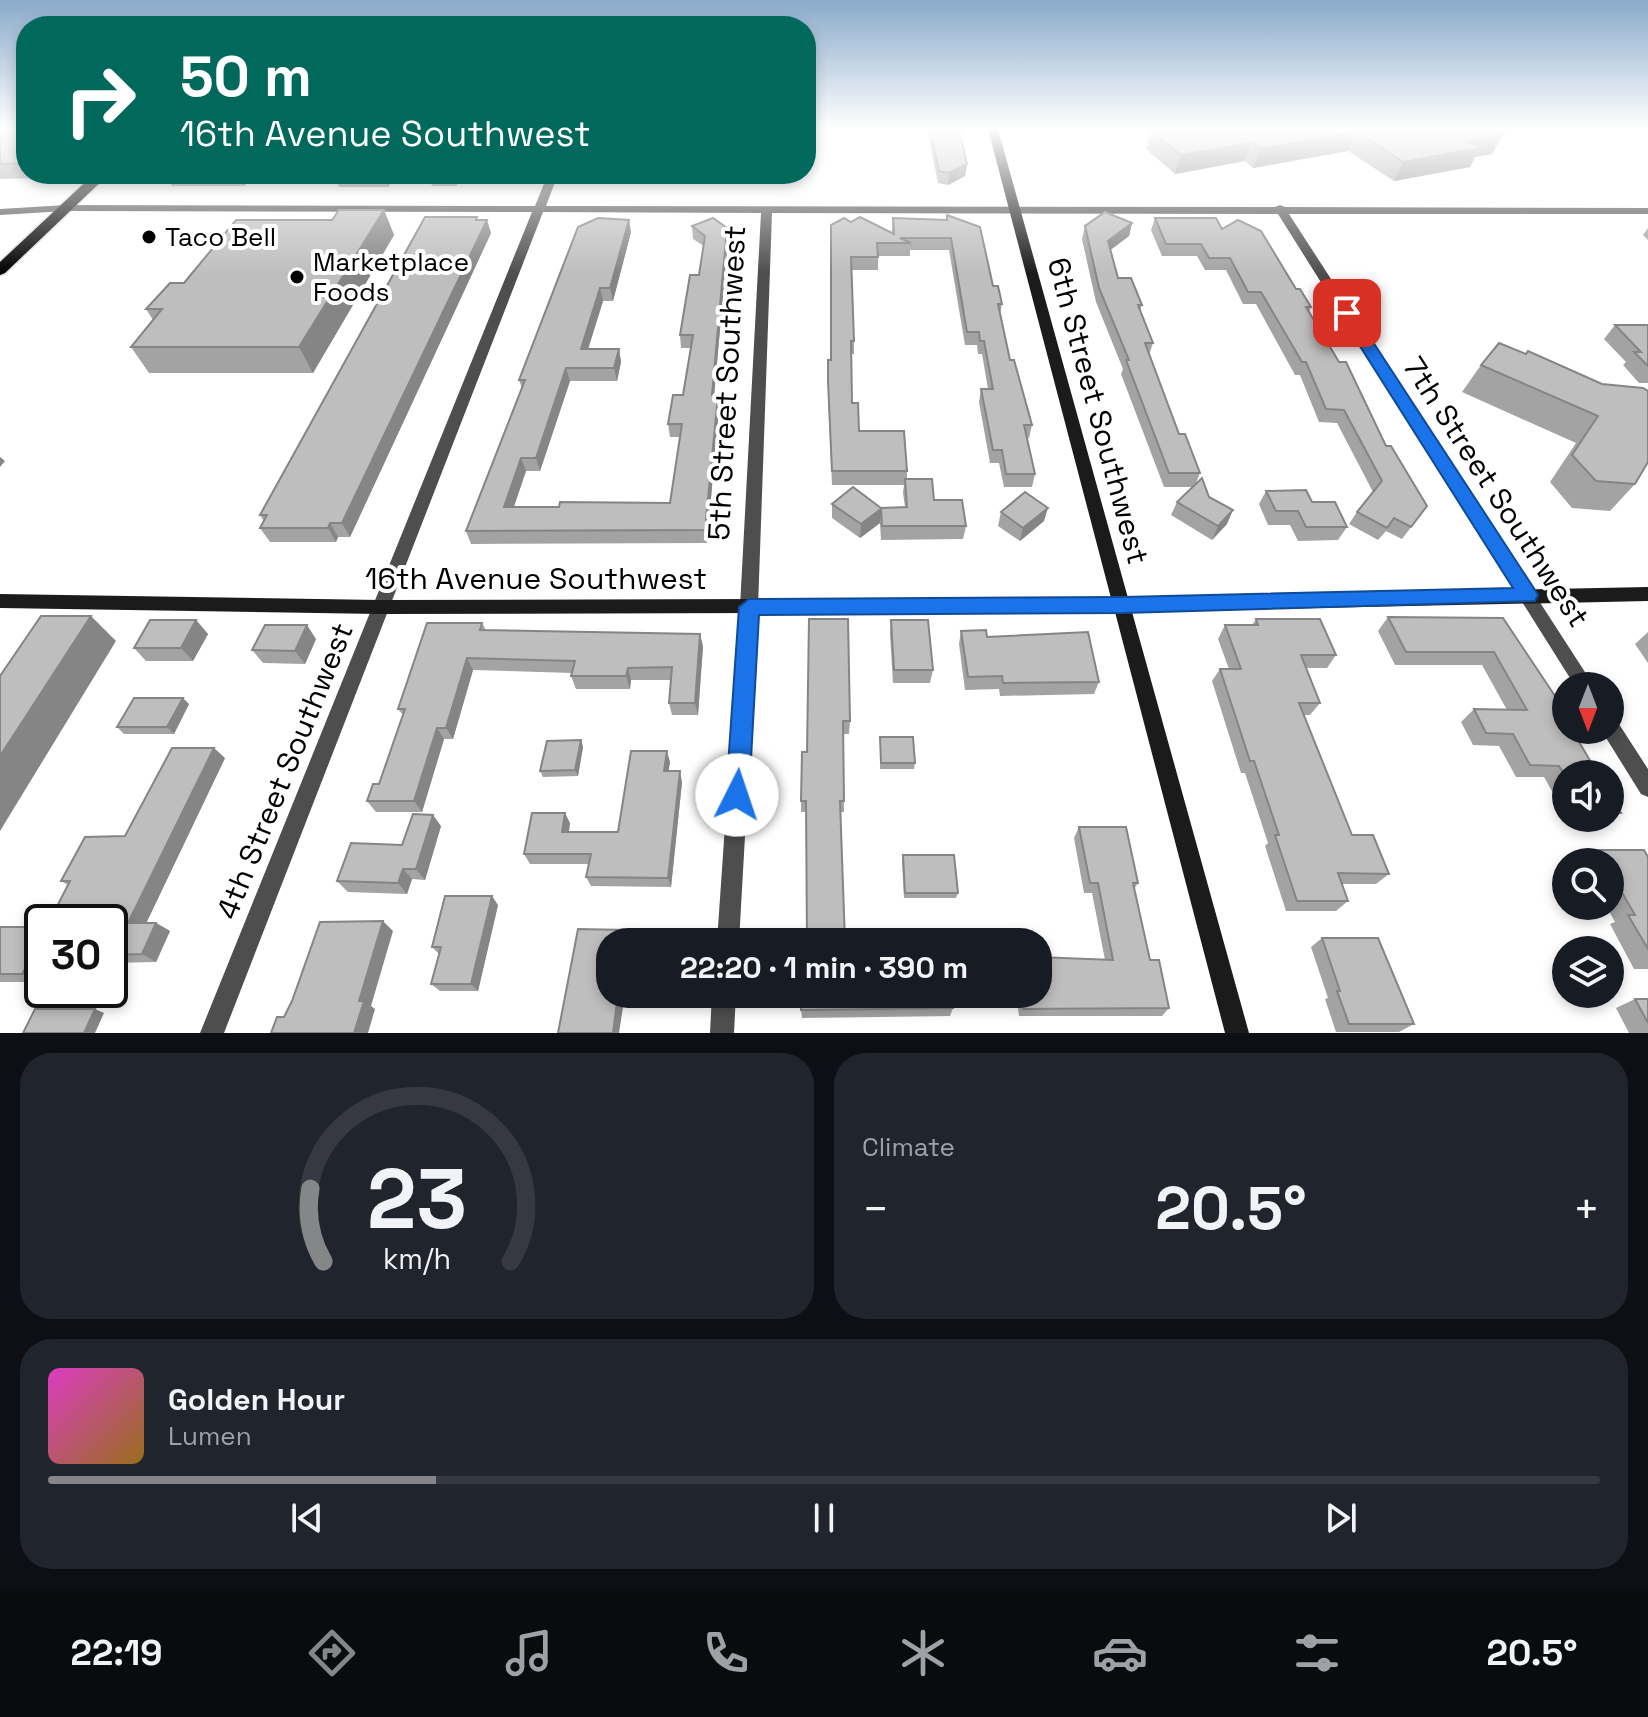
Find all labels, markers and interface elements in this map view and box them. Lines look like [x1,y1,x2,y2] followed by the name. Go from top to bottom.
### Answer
[180,41,312,112] text: 50 m
[48,48,152,152] icon: right
[180,111,591,157] text: 16th Avenue Southwest
[165,220,276,254] place label: Taco Bell
[699,225,754,541] street label: 5th Street Southwest
[140,228,158,246] marker: Taco Bell
[313,245,469,309] place label: Marketplace Foods
[1039,253,1158,568] street label: 6th Street Southwest
[288,268,306,286] marker: Marketplace Foods
[1313,279,1381,347] pin
[1325,291,1369,335] icon: arrive
[1394,349,1598,634] street label: 7th Street Southwest
[365,559,707,598] street label: 16th Avenue Southwest
[207,617,362,925] street label: 4th Street Southwest
[1552,672,1624,744] north arrow
[1552,672,1624,1008] map controls
[695,753,779,837] position arrow
[1552,760,1624,832] button: sound
[1552,848,1624,920] button: search
[24,904,128,1008] speed limit sign: 30
[1552,936,1624,1008] button: layers
[680,948,968,987] text: 22:20 · 1 min · 390 m
[862,1130,955,1164] text: Climate
[367,1146,467,1252] text: 23
[1155,1170,1307,1247] text: 20.5°
[862,1181,889,1237] text: −
[1573,1181,1600,1237] text: +
[383,1241,451,1277] text: km/h
[168,1380,345,1419] text: Golden Hour
[168,1419,252,1453] text: Lumen
[285,1496,329,1540] icon: previous
[802,1496,846,1540] icon: pause
[1319,1496,1363,1540] icon: next
[304,1625,360,1681] icon: directions
[501,1625,557,1681] icon: music
[698,1625,754,1681] icon: phone
[895,1625,951,1681] icon: climate
[1092,1625,1148,1681] icon: car
[1289,1625,1345,1681] icon: filters
[71,1630,163,1676] text: 22:19
[1487,1630,1577,1676] text: 20.5°

